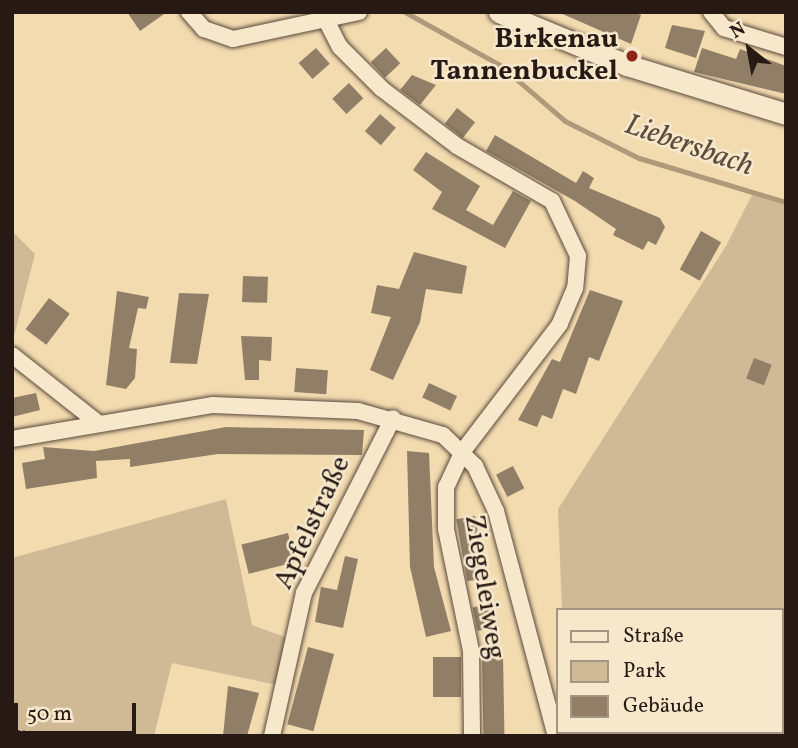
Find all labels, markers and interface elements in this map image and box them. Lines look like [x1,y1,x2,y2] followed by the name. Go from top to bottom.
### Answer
[714,14,784,84] north arrow
[726,16,751,46] text: N
[430,23,618,89] place label: Birkenau Tannenbuckel
[624,48,640,64] marker: Birkenau Tannenbuckel
[620,107,758,185] water label: Liebersbach
[267,451,359,595] street label: Apfelstraße
[456,512,512,662] street label: Ziegeleiweg
[556,608,784,734] legend
[623,622,684,651] text: Straße
[623,657,666,686] text: Park
[18,688,140,732] scale bar
[623,692,704,721] text: Gebäude
[27,700,72,729] text: 50 m

